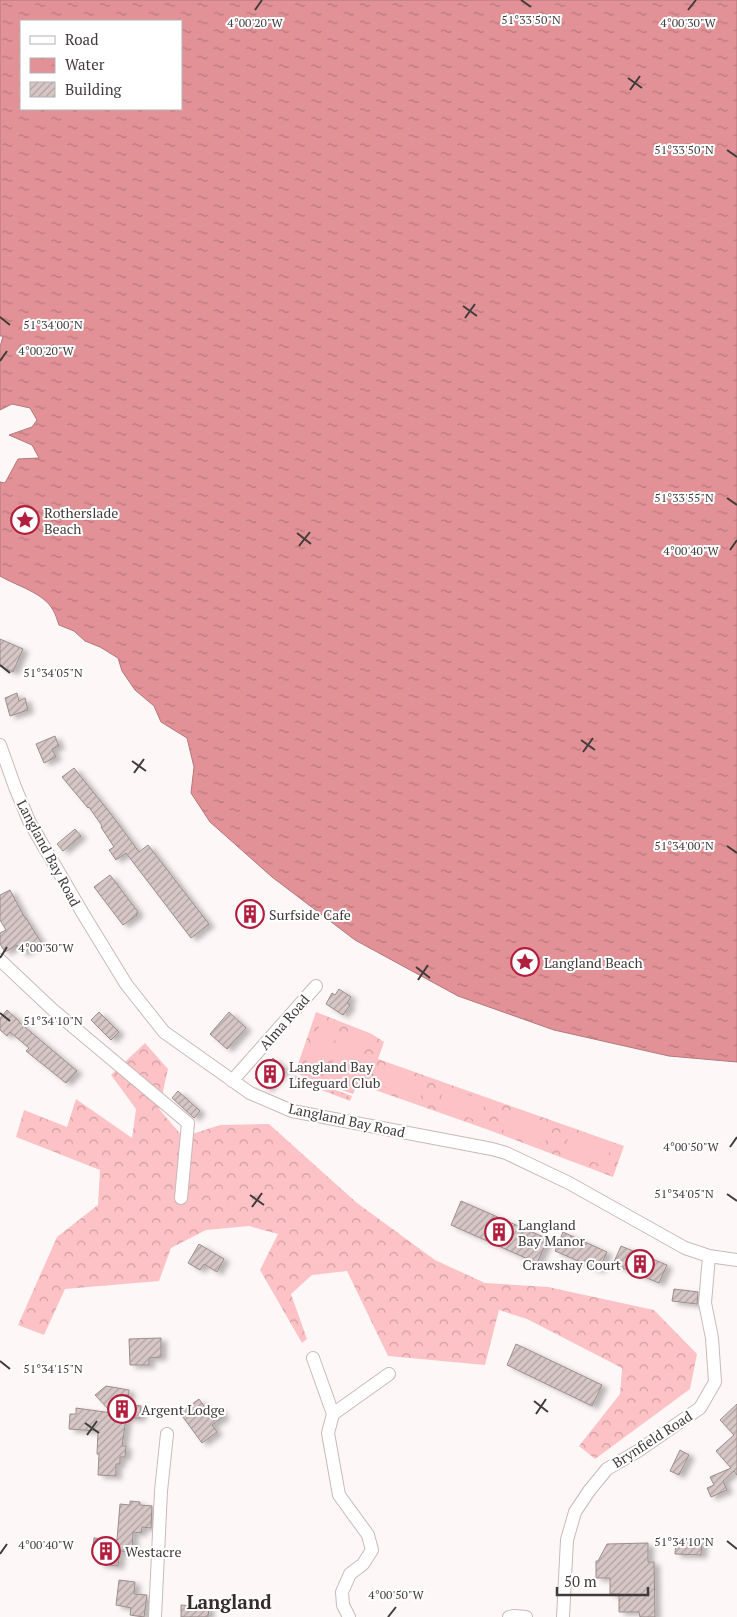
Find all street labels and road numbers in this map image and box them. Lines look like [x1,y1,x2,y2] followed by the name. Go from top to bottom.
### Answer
[13,796,85,910] street label: Langland Bay Road
[255,990,313,1054] street label: Alma Road
[287,1098,407,1142] street label: Langland Bay Road
[608,1406,696,1472] street label: Brynfield Road

